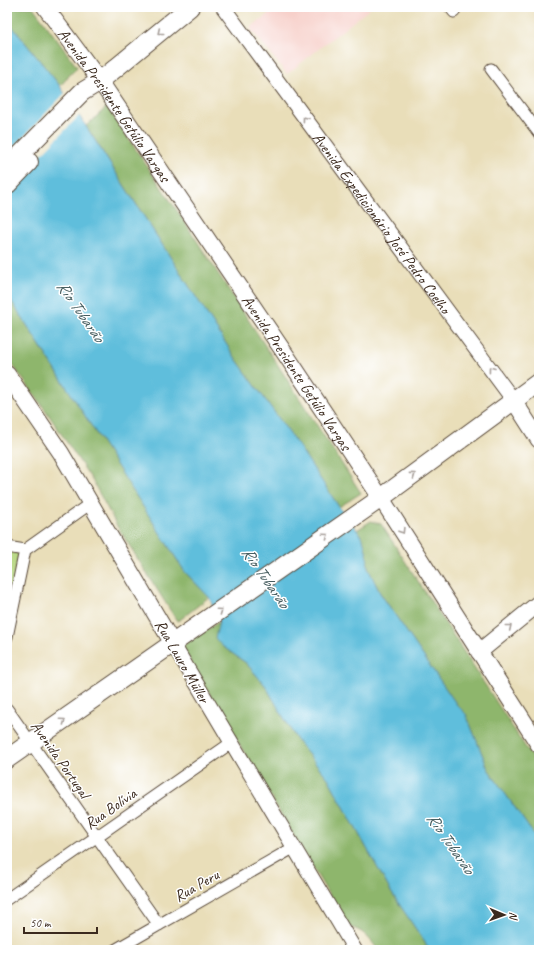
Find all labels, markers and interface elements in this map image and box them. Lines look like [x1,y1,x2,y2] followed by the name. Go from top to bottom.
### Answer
[53,25,175,187] street label: Avenida Presidente Getúlio Vargas
[158,27,165,34] one-way arrow
[303,116,310,123] one-way arrow
[308,129,456,320] street label: Avenida Expedicionário José Pedro Coelho
[52,277,111,348] water label: Rio Tubarão
[237,291,356,456] street label: Avenida Presidente Getúlio Vargas
[489,367,496,374] one-way arrow
[408,473,415,480] one-way arrow
[397,527,405,534] one-way arrow
[322,534,329,541] one-way arrow
[237,543,296,614] water label: Rio Tubarão
[215,609,222,616] one-way arrow
[150,616,215,708] street label: Rua Lauro Müller
[504,625,512,632] one-way arrow
[26,717,96,805] street label: Avenida Portugal
[58,719,65,726] one-way arrow
[81,783,142,834] street label: Rua Bolívia
[422,809,481,880] water label: Rio Tubarão
[171,865,223,907] street label: Rua Peru
[484,895,524,935] north arrow
[24,909,97,935] scale bar
[507,912,521,921] text: N
[30,915,52,931] text: 50 m

